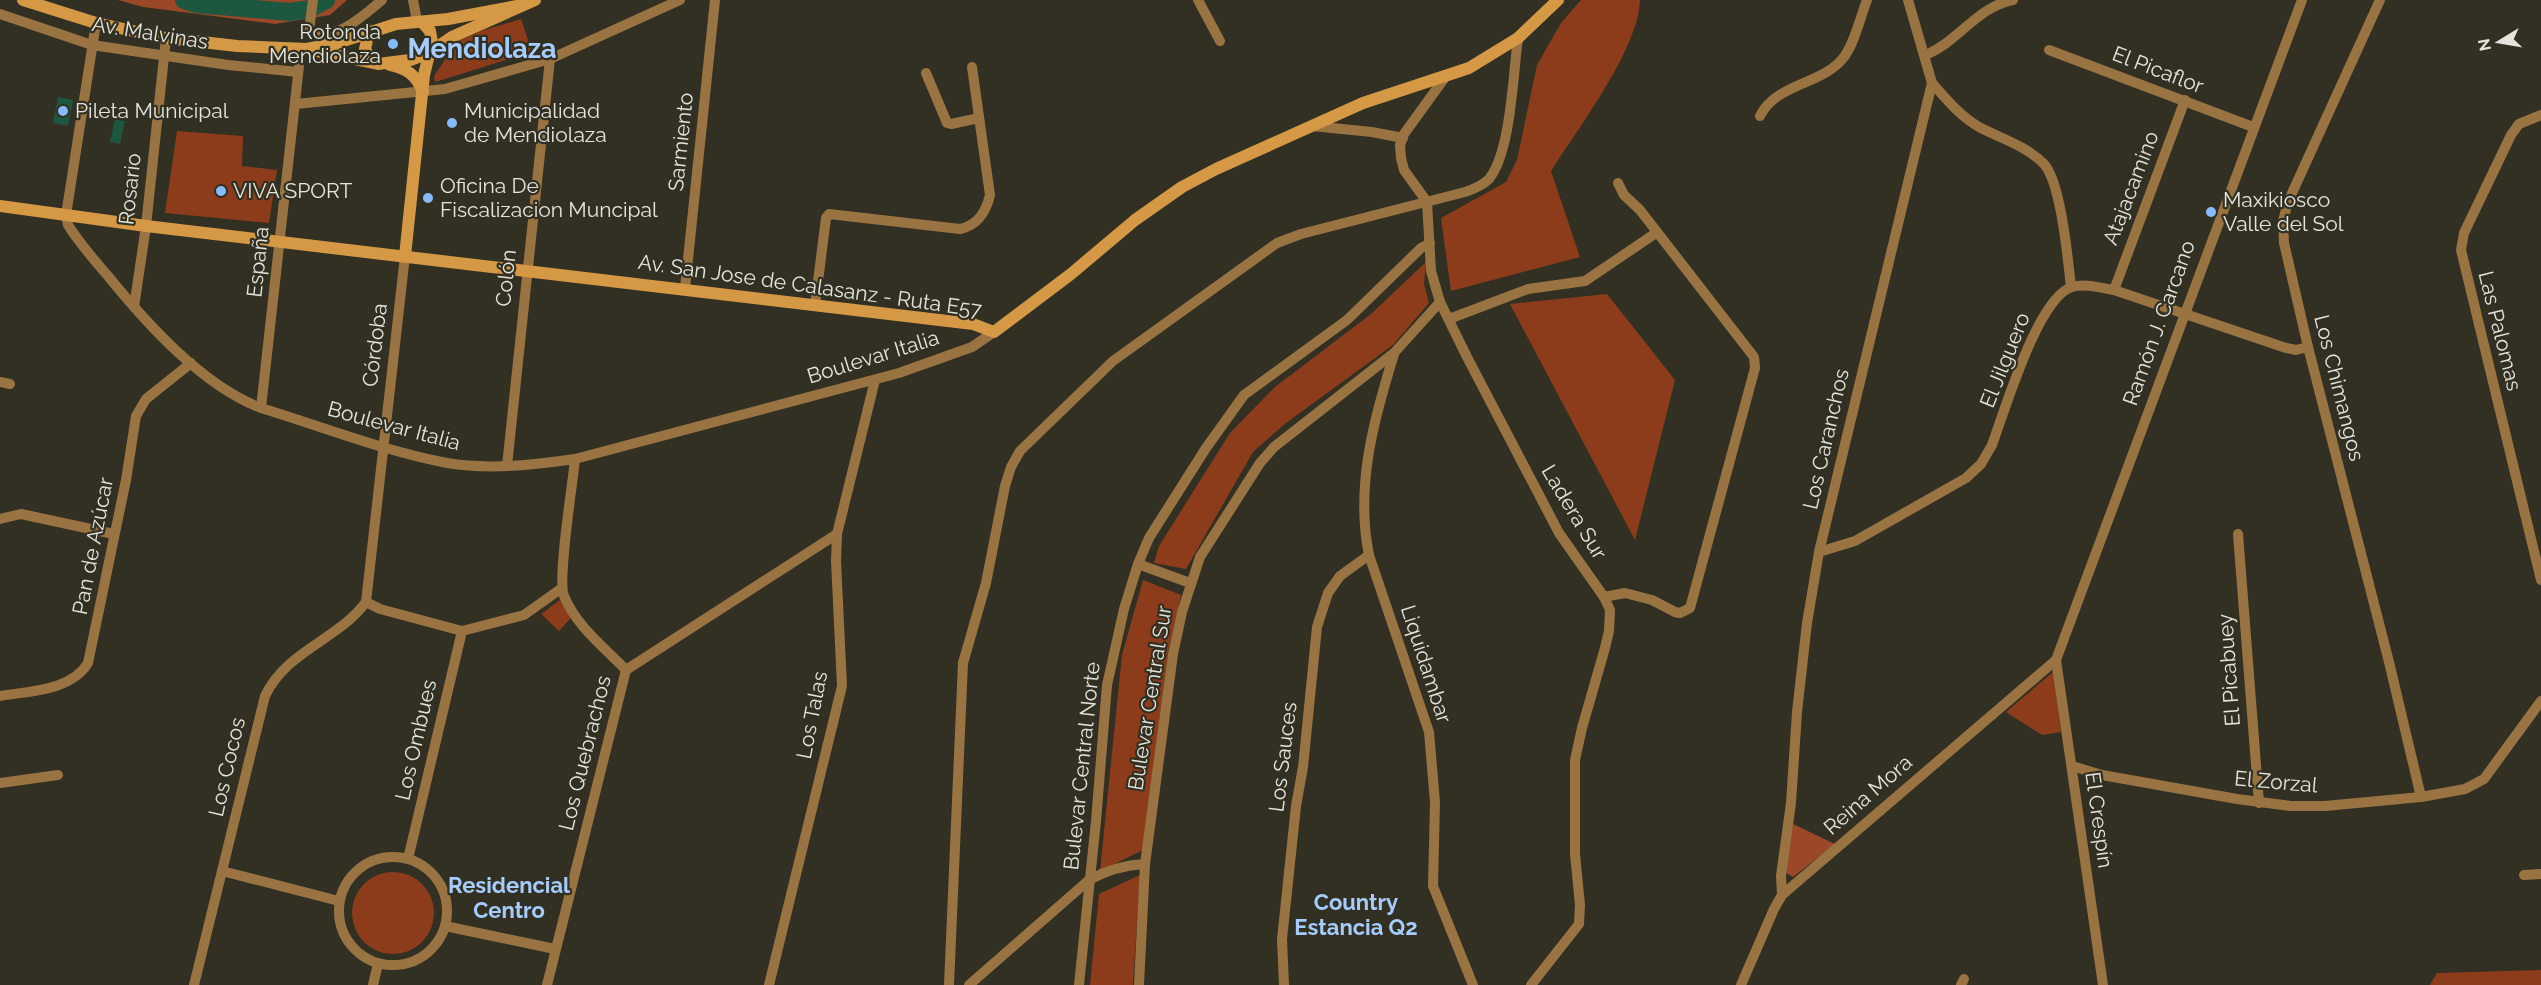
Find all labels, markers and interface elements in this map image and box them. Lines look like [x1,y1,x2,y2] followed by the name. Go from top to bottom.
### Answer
[90,11,210,54] street label: Av. Malvinas
[2469,12,2529,72] north arrow
[269,19,381,68] place label: Rotonda Mendiolaza
[407,33,557,64] district label: Mendiolaza
[386,37,400,51] marker: Rotonda Mendiolaza
[2474,37,2495,53] text: N
[2109,41,2208,99] street label: El Picaflor
[663,91,698,193] street label: Sarmiento
[75,98,229,123] place label: Pileta Municipal
[464,98,607,147] place label: Municipalidad de Mendiolaza
[56,104,70,118] marker: Pileta Municipal
[445,116,459,130] marker: Municipalidad de Mendiolaza
[2097,127,2164,248] street label: Atajacamino
[113,152,146,226] street label: Rosario
[440,173,658,222] place label: Oficina De Fiscalizacion Muncipal
[233,178,353,203] place label: VIVA SPORT
[214,184,228,198] marker: VIVA SPORT
[2223,187,2344,236] place label: Maxikiosco Valle del Sol
[421,191,435,205] marker: Oficina De Fiscalizacion Muncipal
[2204,205,2218,219] marker: Maxikiosco Valle del Sol
[241,225,274,299] street label: España
[2117,237,2200,409] street label: Ramón J. Carcano
[490,248,521,308] street label: Colón
[637,249,984,322] street label: Av. San Jose de Calasanz - Ruta E57
[2474,268,2527,393] street label: Las Palomas
[357,302,392,388] street label: Córdoba
[1974,309,2035,411] street label: El Jilguero
[2309,312,2370,464] street label: Los Chimangos
[804,325,942,388] street label: Boulevar Italia
[1797,366,1854,512] street label: Los Caranchos
[325,396,463,455] street label: Boulevar Italia
[1536,460,1613,564] street label: Ladera Sur
[67,474,118,617] street label: Pan de Azúcar
[1396,602,1457,727] street label: Liquidambar
[1123,603,1177,792] street label: Bulevar Central Sur
[2212,613,2245,727] street label: El Picabuey
[1058,661,1105,871] street label: Bulevar Central Norte
[791,669,832,761] street label: Los Talas
[553,673,616,833] street label: Los Quebrachos
[390,677,442,803] street label: Los Ombues
[1263,701,1302,813] street label: Los Sauces
[203,715,250,819] street label: Los Cocos
[1818,749,1917,840] street label: Reina Mora
[2233,765,2319,798] street label: El Zorzal
[2080,770,2119,870] street label: El Crespín
[448,872,571,923] district label: Residencial Centro
[1294,889,1418,940] district label: Country Estancia Q2

